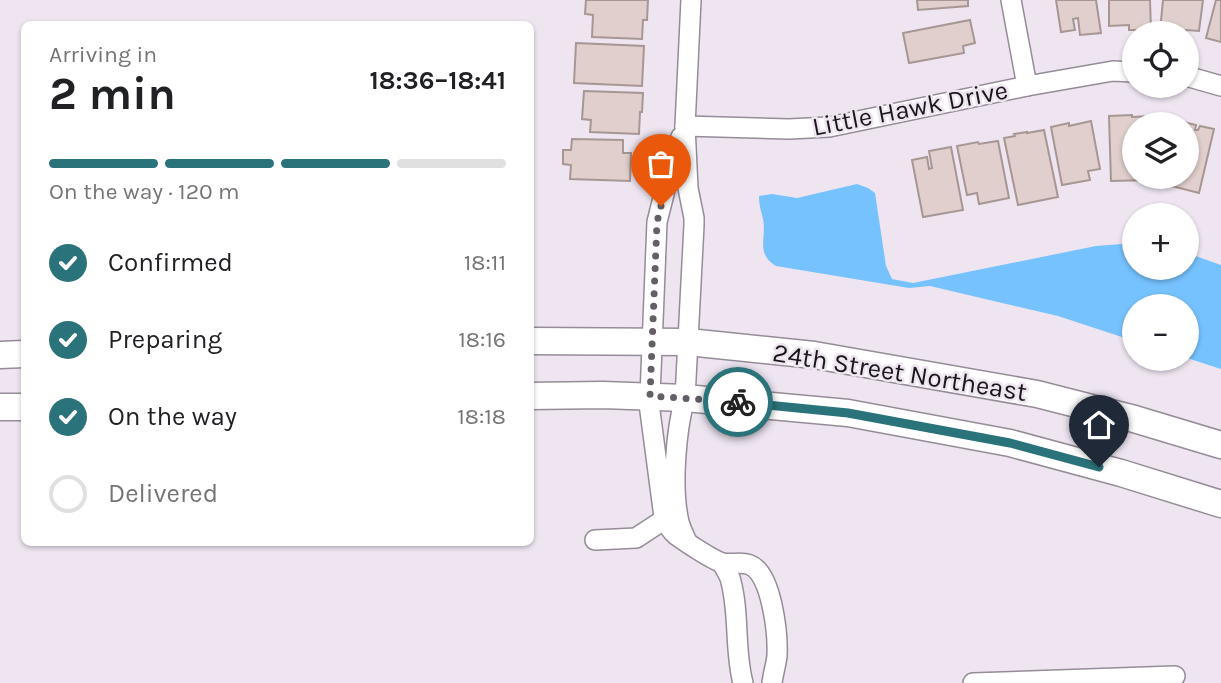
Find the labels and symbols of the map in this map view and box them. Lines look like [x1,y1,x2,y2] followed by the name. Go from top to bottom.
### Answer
[810,74,1010,143] street label: Little Hawk Drive
[631,134,691,206] pin
[771,337,1029,408] street label: 24th Street Northeast
[703,367,773,437] courier
[1069,395,1129,467] pin

